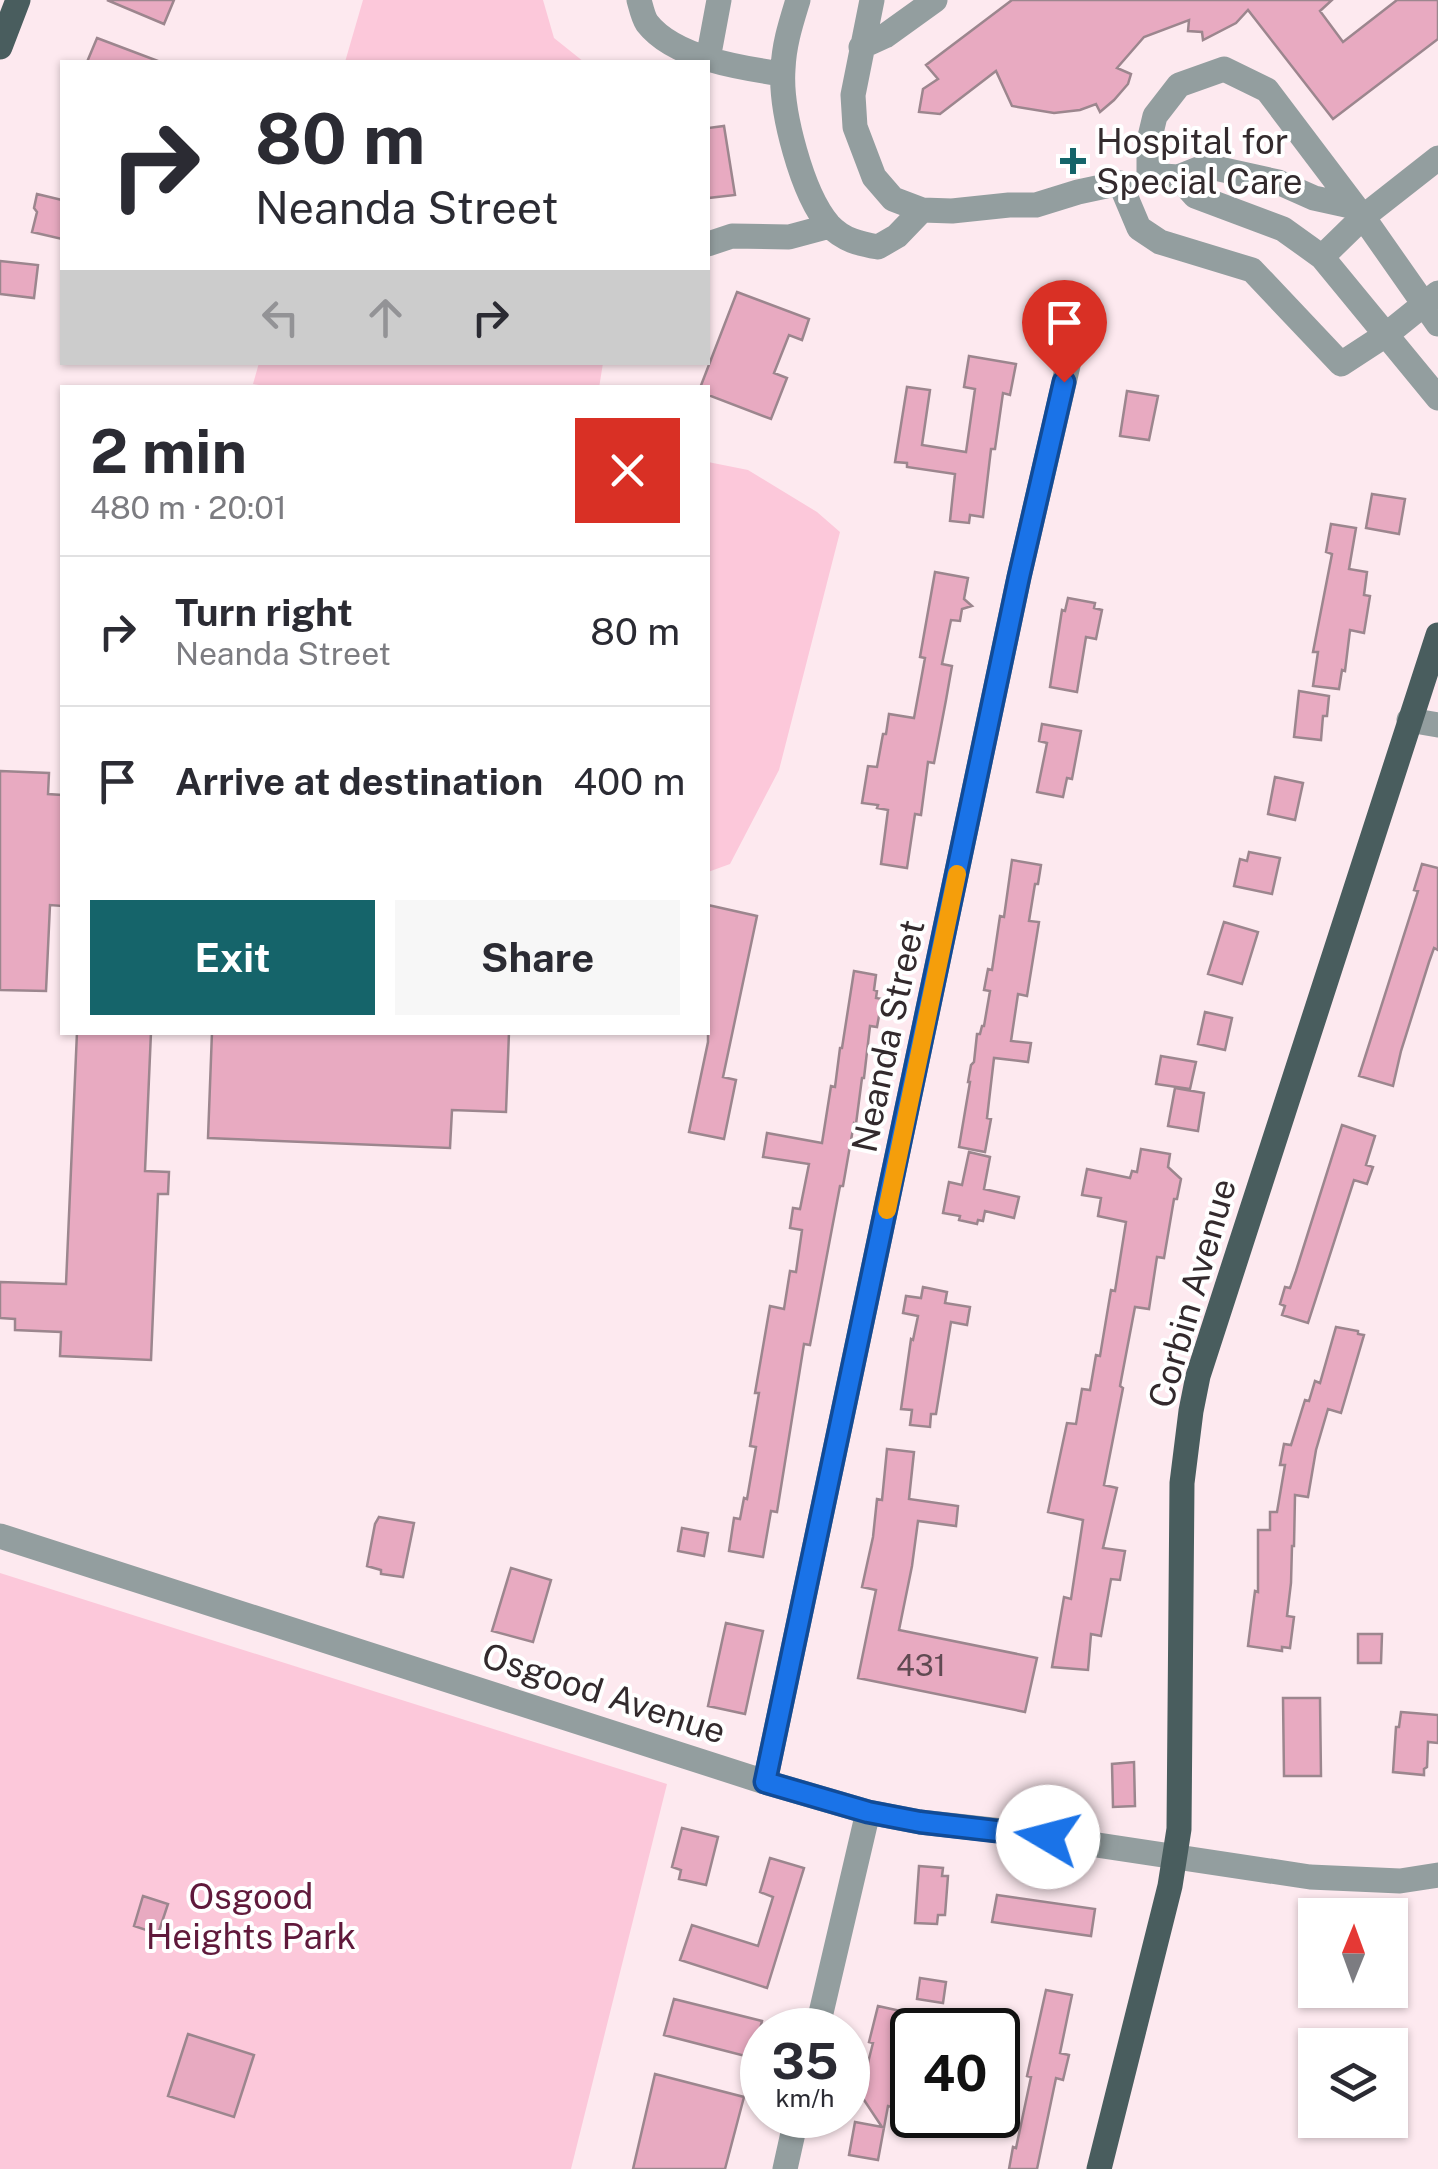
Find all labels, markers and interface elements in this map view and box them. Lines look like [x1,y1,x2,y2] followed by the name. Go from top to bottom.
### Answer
[255,97,425,180] text: 80 m
[90,100,220,230] icon: right
[1096,121,1302,202] place label: Hospital for Special Care
[1060,148,1086,174] marker: Hospital for Special Care
[255,181,559,234] text: Neanda Street
[1022,280,1107,383] pin
[253,290,308,345] icon: left
[358,290,413,345] icon: ahead
[463,290,518,345] icon: right
[1037,295,1092,350] icon: arrive
[90,416,247,487] text: 2 min
[575,418,680,523] button: close
[90,489,287,526] text: 480 m · 20:01
[175,590,353,635] text: Turn right
[90,604,145,659] icon: right
[590,609,680,654] text: 80 m
[175,635,391,672] text: Neanda Street
[90,754,145,809] icon: arrive
[175,759,543,804] text: Arrive at destination
[573,759,685,804] text: 400 m
[90,900,375,1015] button: Exit
[395,900,680,1015] button: Share
[843,916,933,1156] street label: Neanda Street
[1140,1174,1244,1412] street label: Corbin Avenue
[477,1634,731,1752] street label: Osgood Avenue
[896,1647,946,1683] house number: 431
[996,1785,1100,1889] position arrow
[146,1876,356,1957] park label: Osgood Heights Park
[1298,1898,1408,2008] north arrow
[1298,1898,1408,2138] map controls
[890,2008,1020,2138] speed limit sign: 40
[1298,2028,1408,2138] button: layers
[771,2031,839,2090] text: 35
[776,2083,834,2113] text: km/h

